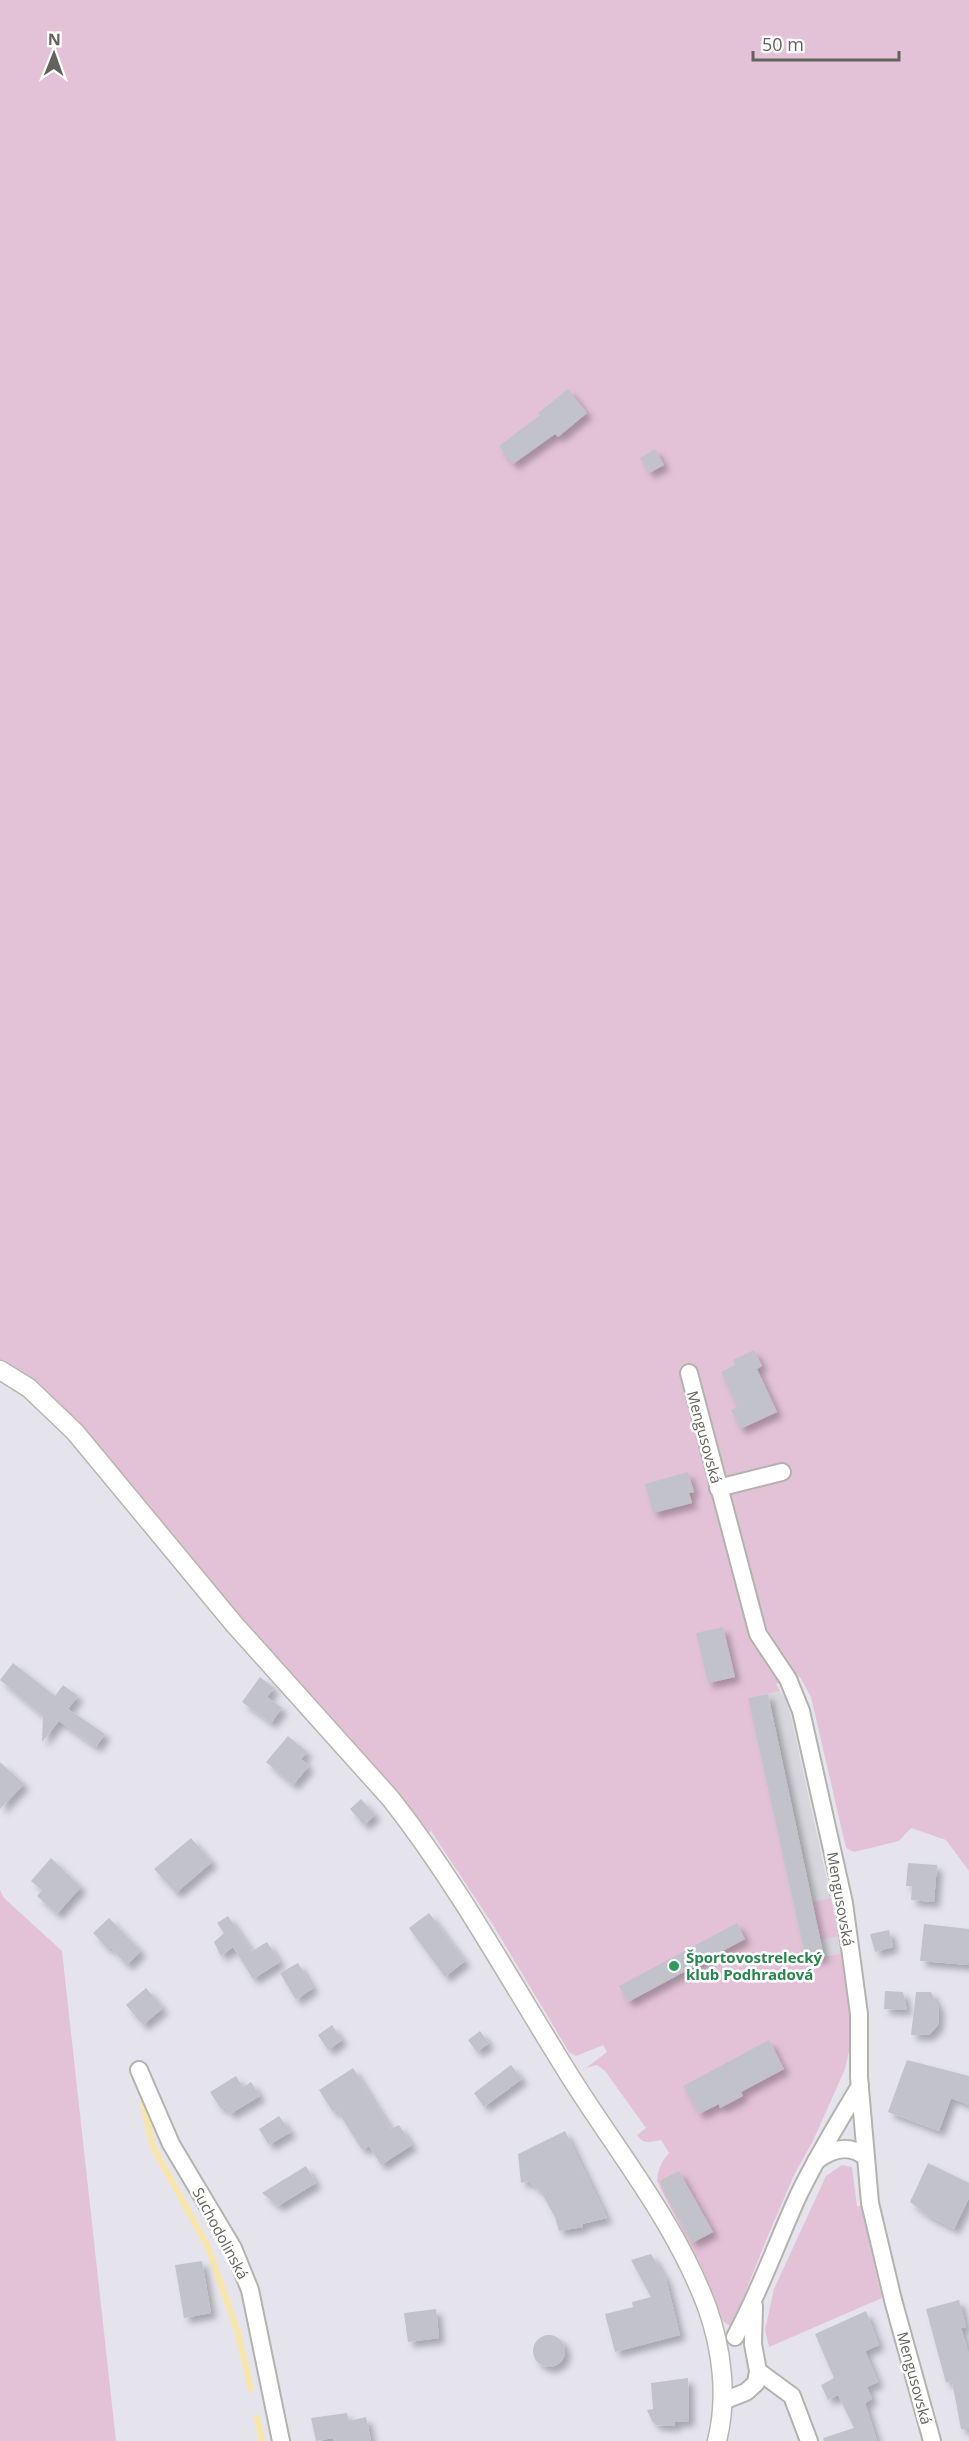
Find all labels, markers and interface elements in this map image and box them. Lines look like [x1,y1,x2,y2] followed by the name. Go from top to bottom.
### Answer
[24,24,84,84] north arrow
[753,24,898,62] scale bar
[48,28,61,50] text: N
[762,32,804,56] text: 50 m
[683,1388,727,1486] street label: Mengusovská
[823,1850,859,1948] street label: Mengusovská
[686,1947,823,1984] place label: Športovostrelecký klub Podhradová
[667,1959,681,1973] marker: Športovostrelecký klub Podhradová
[188,2184,254,2282] street label: Suchodolinská
[893,2329,937,2427] street label: Mengusovská

